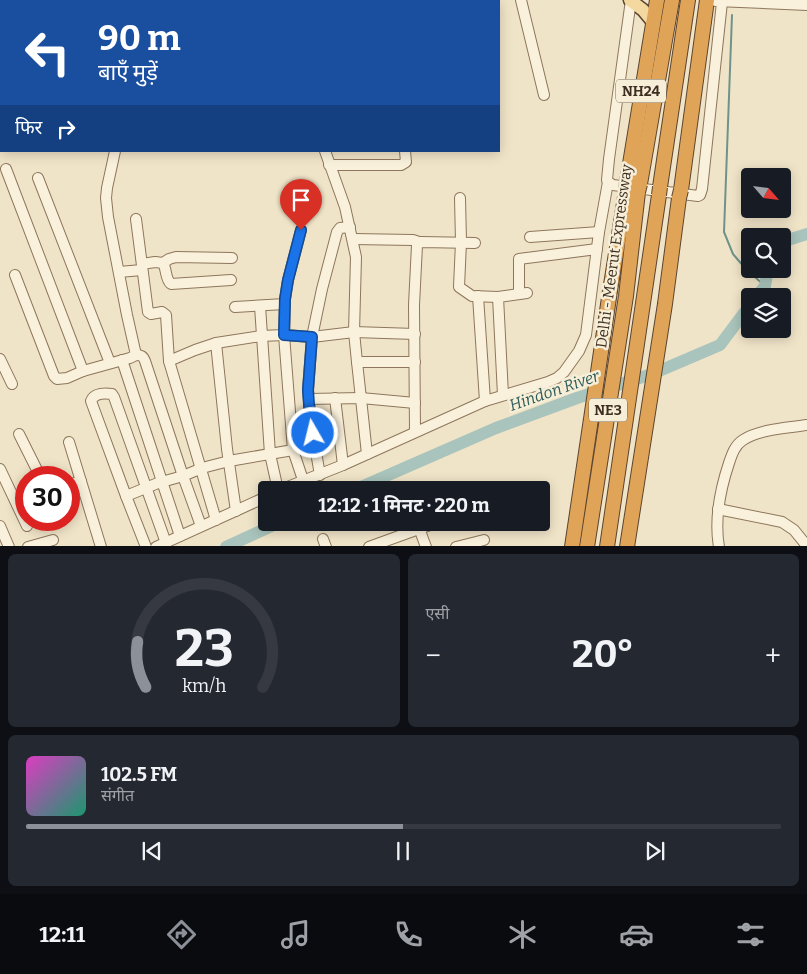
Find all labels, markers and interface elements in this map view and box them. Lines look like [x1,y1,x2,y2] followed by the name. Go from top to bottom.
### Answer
[98,17,181,59] text: 90 m
[15,20,80,85] icon: left
[98,59,158,86] text: बाएँ मुड़ें
[616,80,666,102] road number: NH24
[52,115,80,143] icon: right
[15,116,42,139] text: फिर
[592,163,636,349] street label: Delhi - Meerut Expressway
[741,168,791,218] north arrow
[741,168,791,338] map controls
[280,179,322,230] pin
[287,186,315,214] icon: arrive
[741,228,791,278] button: search
[741,288,791,338] button: layers
[507,366,603,415] water label: Hindon River
[589,398,627,422] road number: NE3
[286,406,338,458] position arrow
[15,466,80,531] speed limit sign: 30
[318,494,490,517] text: 12:12 · 1 मिनट · 220 m
[426,604,449,623] text: एसी
[174,617,233,680] text: 23
[572,631,634,677] text: 20°
[426,639,441,672] text: −
[765,639,781,672] text: +
[182,675,226,697] text: km/h
[101,763,177,786] text: 102.5 FM
[101,786,134,805] text: संगीत
[138,837,166,865] icon: previous
[389,837,417,865] icon: pause
[641,837,669,865] icon: next
[164,917,199,952] icon: directions
[278,917,313,952] icon: music
[391,917,426,952] icon: phone
[505,917,540,952] icon: climate
[619,917,654,952] icon: car
[733,917,768,952] icon: filters
[39,921,85,948] text: 12:11

